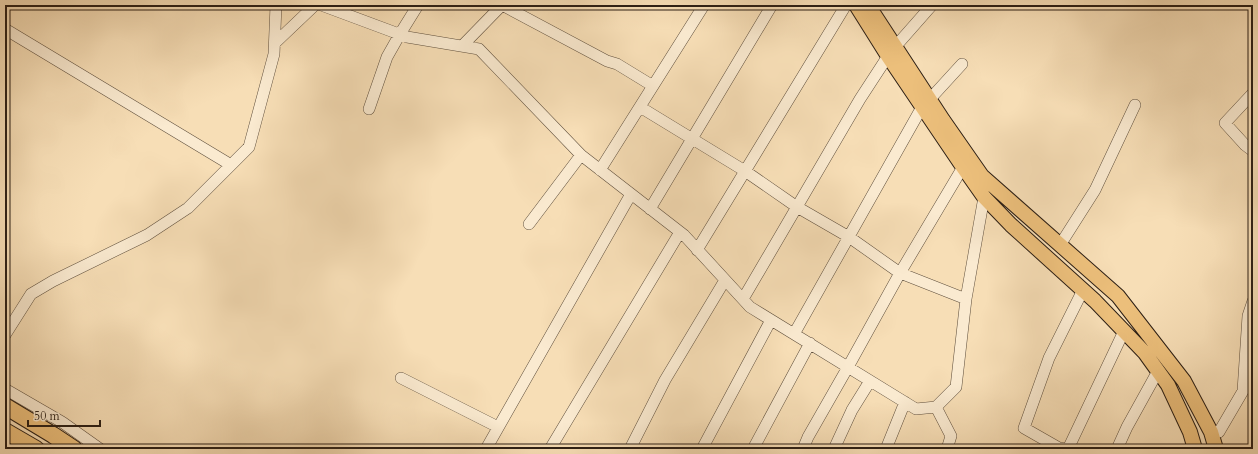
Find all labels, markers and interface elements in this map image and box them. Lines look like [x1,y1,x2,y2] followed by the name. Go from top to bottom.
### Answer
[28,402,100,428] scale bar
[34,408,61,424] text: 50 m

